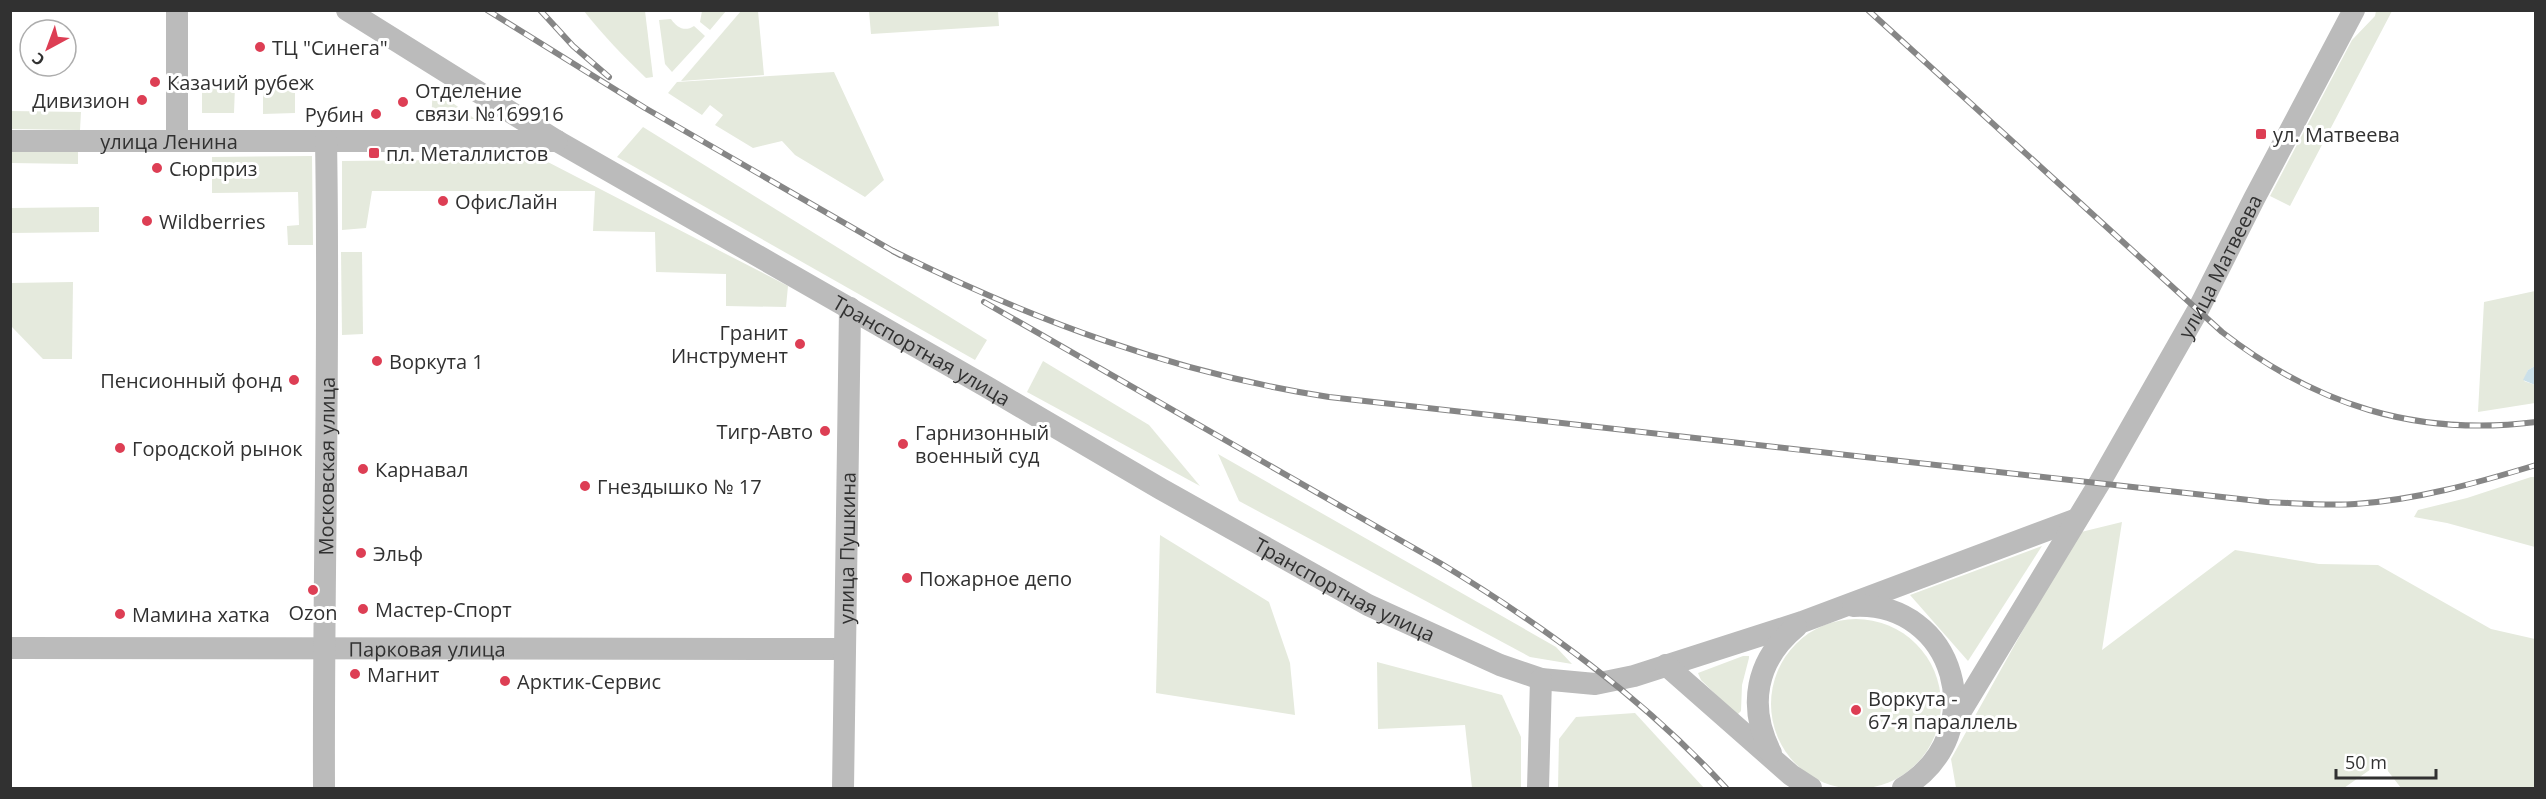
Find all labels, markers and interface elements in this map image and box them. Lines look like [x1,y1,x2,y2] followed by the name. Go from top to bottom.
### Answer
[18,18,78,78] north arrow
[272,34,388,61] place label: ТЦ "Синега"
[253,40,267,54] marker: ТЦ "Синега"
[27,48,49,71] text: С
[167,69,314,96] place label: Казачий рубеж
[148,75,162,89] marker: Казачий рубеж
[415,77,564,127] place label: Отделение связи №169916
[32,87,130,114] place label: Дивизион
[135,93,149,107] marker: Дивизион
[396,95,410,109] marker: Отделение связи №169916
[305,101,364,128] place label: Рубин
[369,107,383,121] marker: Рубин
[2273,121,2400,148] place label: ул. Матвеева
[2254,127,2268,141] marker: ул. Матвеева
[100,128,238,155] street label: улица Ленина
[386,140,548,167] place label: пл. Металлистов
[367,146,381,160] marker: пл. Металлистов
[169,155,257,182] place label: Сюрприз
[150,161,164,175] marker: Сюрприз
[455,188,558,215] place label: ОфисЛайн
[2171,190,2268,343] street label: улица Матвеева
[436,194,450,208] marker: ОфисЛайн
[159,208,265,235] place label: Wildberries
[140,214,154,228] marker: Wildberries
[828,288,1016,412] street label: Транспортная улица
[671,319,788,369] place label: Гранит Инструмент
[793,337,807,351] marker: Гранит Инструмент
[389,348,484,375] place label: Воркута 1
[370,354,384,368] marker: Воркута 1
[100,367,282,394] place label: Пенсионный фонд
[287,373,301,387] marker: Пенсионный фонд
[312,377,340,556] street label: Московская улица
[716,418,813,445] place label: Тигр-Авто
[915,419,1049,469] place label: Гарнизонный военный суд
[818,424,832,438] marker: Тигр-Авто
[132,435,303,462] place label: Городской рынок
[896,437,910,451] marker: Гарнизонный военный суд
[113,441,127,455] marker: Городской рынок
[375,456,468,483] place label: Карнавал
[356,462,370,476] marker: Карнавал
[832,472,861,624] street label: улица Пушкина
[597,473,762,500] place label: Гнездышко № 17
[578,479,592,493] marker: Гнездышко № 17
[1250,531,1440,647] street label: Транспортная улица
[373,540,423,567] place label: Эльф
[354,546,368,560] marker: Эльф
[919,565,1072,592] place label: Пожарное депо
[900,571,914,585] marker: Пожарное депо
[306,583,320,597] marker: Ozon
[375,596,512,623] place label: Мастер-Спорт
[288,599,338,626] place label: Ozon
[132,601,270,628] place label: Мамина хатка
[356,602,370,616] marker: Мастер-Спорт
[113,607,127,621] marker: Мамина хатка
[348,635,506,662] street label: Парковая улица
[367,661,440,688] place label: Магнит
[348,667,362,681] marker: Магнит
[517,668,661,695] place label: Арктик-Сервис
[498,674,512,688] marker: Арктик-Сервис
[1868,685,2018,735] place label: Воркута - 67-я параллель
[1849,703,1863,717] marker: Воркута - 67-я параллель
[2336,742,2436,780] scale bar
[2345,750,2387,774] text: 50 m

